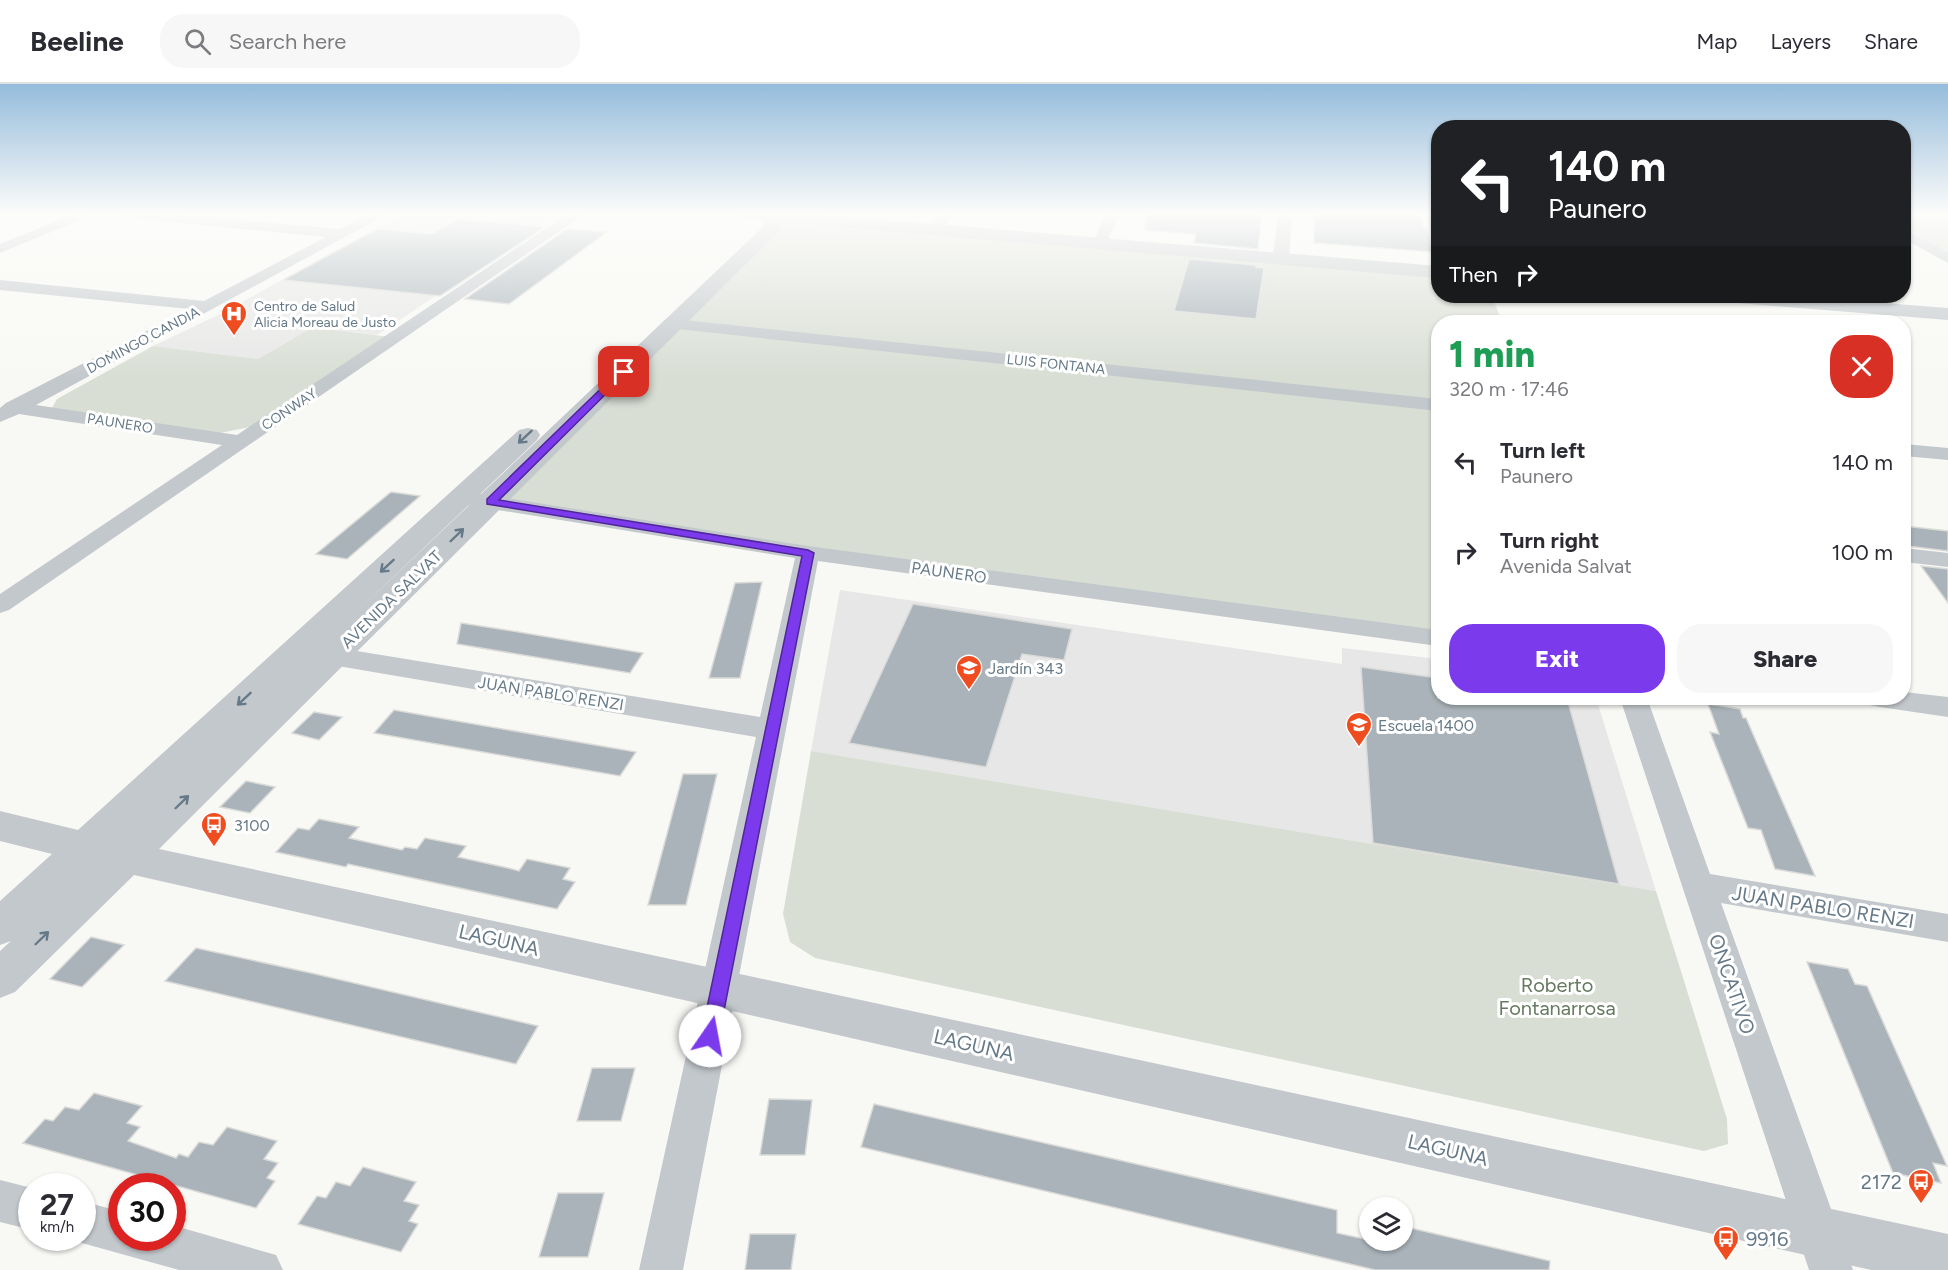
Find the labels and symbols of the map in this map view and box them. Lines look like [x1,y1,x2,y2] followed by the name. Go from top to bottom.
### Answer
[254,298,396,331] place label: Centro de Salud Alicia Moreau de Justo
[219,299,249,337] hospital icon: Centro de Salud Alicia Moreau de Justo
[84,303,203,377] street label: DOMINGO CANDIA
[598,346,649,397] pin
[1006,351,1107,378] street label: LUIS FONTANA
[259,385,320,434] street label: CONWAY
[86,410,154,437] street label: PAUNERO
[518,430,533,444] one-way arrow
[450,527,465,542] one-way arrow
[337,547,446,652] street label: AVENIDA SALVAT
[910,558,988,587] street label: PAUNERO
[380,559,395,573] one-way arrow
[954,653,984,691] school or university icon: Jardín 343
[988,659,1063,678] place label: Jardín 343
[477,673,625,714] street label: JUAN PABLO RENZI
[237,692,252,706] one-way arrow
[1344,710,1374,748] school or university icon: Escuela 1400
[1378,716,1474,735] place label: Escuela 1400
[174,795,189,809] one-way arrow
[199,810,229,848] bus stop icon: 3100
[234,816,270,835] place label: 3100
[1730,881,1916,933] street label: JUAN PABLO RENZI
[456,919,542,961] street label: LAGUNA
[34,931,49,945] one-way arrow
[1704,931,1760,1037] street label: ONCATIVO
[1498,973,1616,1020] park label: Roberto Fontanarrosa
[678,1004,742,1068] position arrow
[931,1024,1017,1066] street label: LAGUNA
[1405,1129,1491,1171] street label: LAGUNA
[1906,1167,1936,1205] bus stop icon: 2172
[1861,1170,1902,1194] place label: 2172
[108,1173,186,1251] speed limit sign: 30
[1711,1224,1741,1262] bus stop icon: 9916
[1746,1227,1788,1251] place label: 9916

